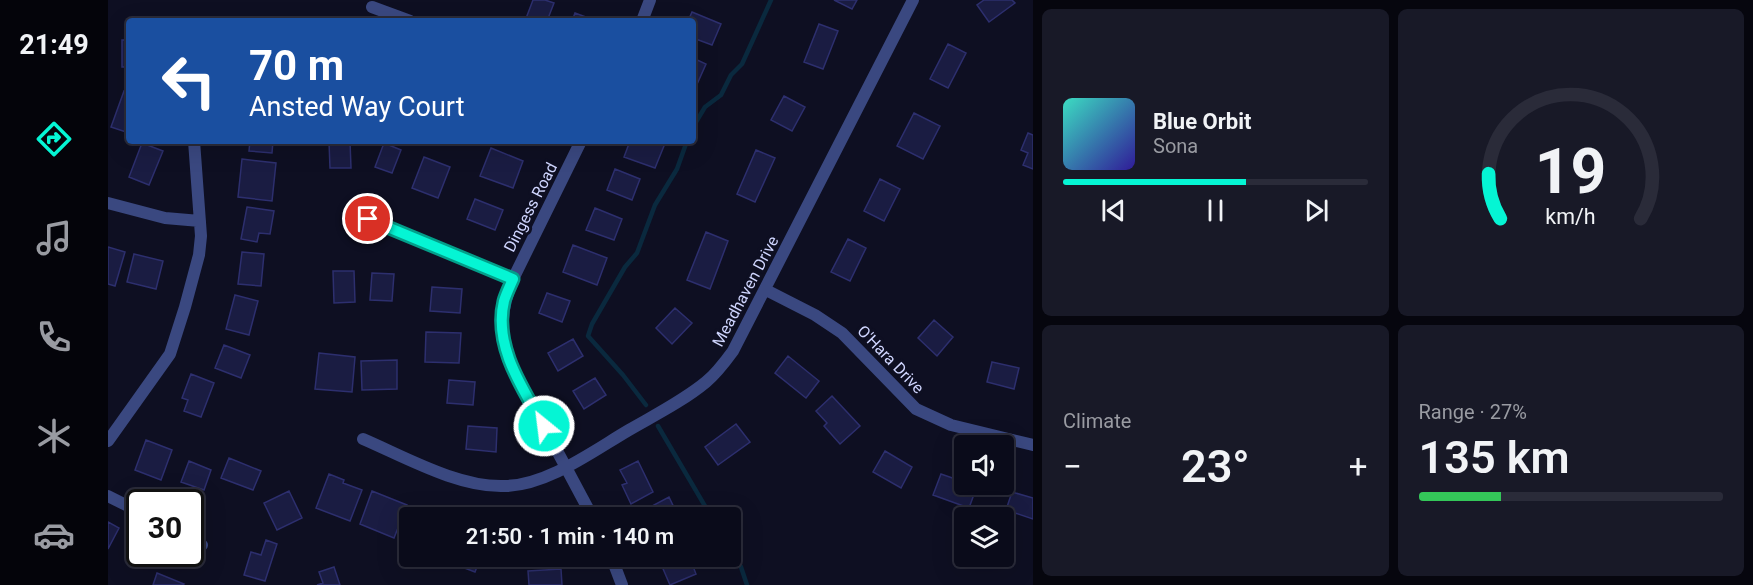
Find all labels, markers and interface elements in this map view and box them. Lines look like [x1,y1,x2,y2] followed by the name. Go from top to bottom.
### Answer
[19,29,89,61] text: 21:49
[249,41,344,90] text: 70 m
[150,42,228,120] icon: left
[249,91,465,123] text: Ansted Way Court
[1153,109,1251,134] text: Blue Orbit
[33,118,75,160] icon: directions
[1153,134,1198,158] text: Sona
[1535,136,1607,209] text: 19
[500,159,561,255] street label: Dingess Road
[342,193,393,244] pin
[1097,194,1130,227] icon: previous
[1199,194,1232,227] icon: pause
[1300,194,1333,227] icon: next
[351,202,384,235] icon: arrive
[1546,205,1596,230] text: km/h
[33,217,75,259] icon: music
[708,233,783,350] street label: Meadhaven Drive
[33,316,75,358] icon: phone
[853,321,928,397] street label: O'Hara Drive
[512,394,576,458] position arrow
[1419,400,1527,424] text: Range · 27%
[1063,409,1131,433] text: Climate
[33,415,75,457] icon: climate
[1419,431,1570,484] text: 135 km
[954,435,1014,567] map controls
[954,435,1014,495] button: sound
[1181,440,1250,493] text: 23°
[1063,447,1082,486] text: −
[1349,447,1368,486] text: +
[126,489,204,567] speed limit sign: 30
[954,507,1014,567] button: layers
[33,514,75,556] icon: car
[466,524,674,549] text: 21:50 · 1 min · 140 m

